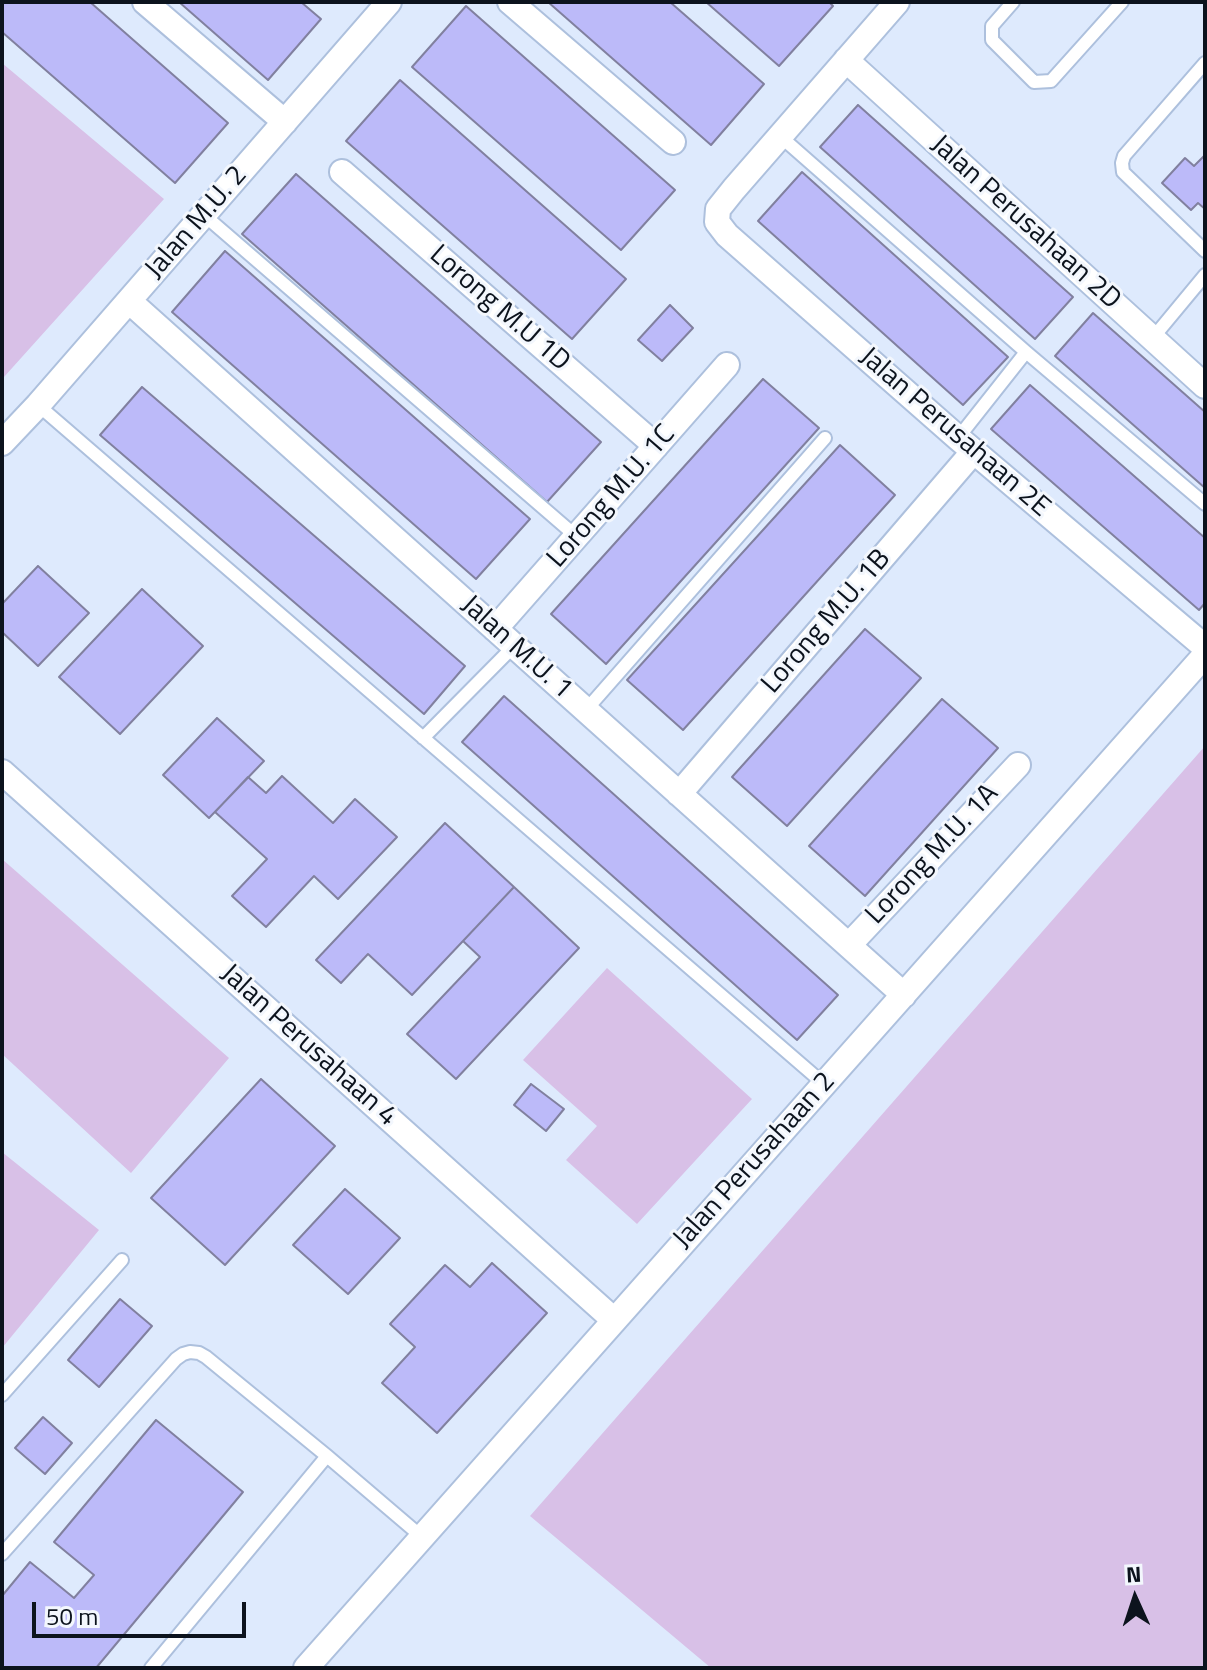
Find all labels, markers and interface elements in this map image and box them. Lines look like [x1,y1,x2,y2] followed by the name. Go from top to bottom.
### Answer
[923,129,1127,317] street label: Jalan Perusahaan 2D
[139,160,255,286] street label: Jalan M.U. 2
[422,239,576,379] street label: Lorong M.U 1D
[852,341,1056,525] street label: Jalan Perusahaan 2E
[541,419,683,575] street label: Lorong M.U. 1C
[755,543,899,701] street label: Lorong M.U. 1B
[453,589,579,707] street label: Jalan M.U. 1
[860,778,1006,932] street label: Lorong M.U. 1A
[213,958,403,1134] street label: Jalan Perusahaan 4
[667,1066,843,1256] street label: Jalan Perusahaan 2
[1125,1557,1142,1591] text: N
[1095,1558,1175,1638] north arrow
[36,1586,250,1636] scale bar
[46,1598,98,1634] text: 50 m

